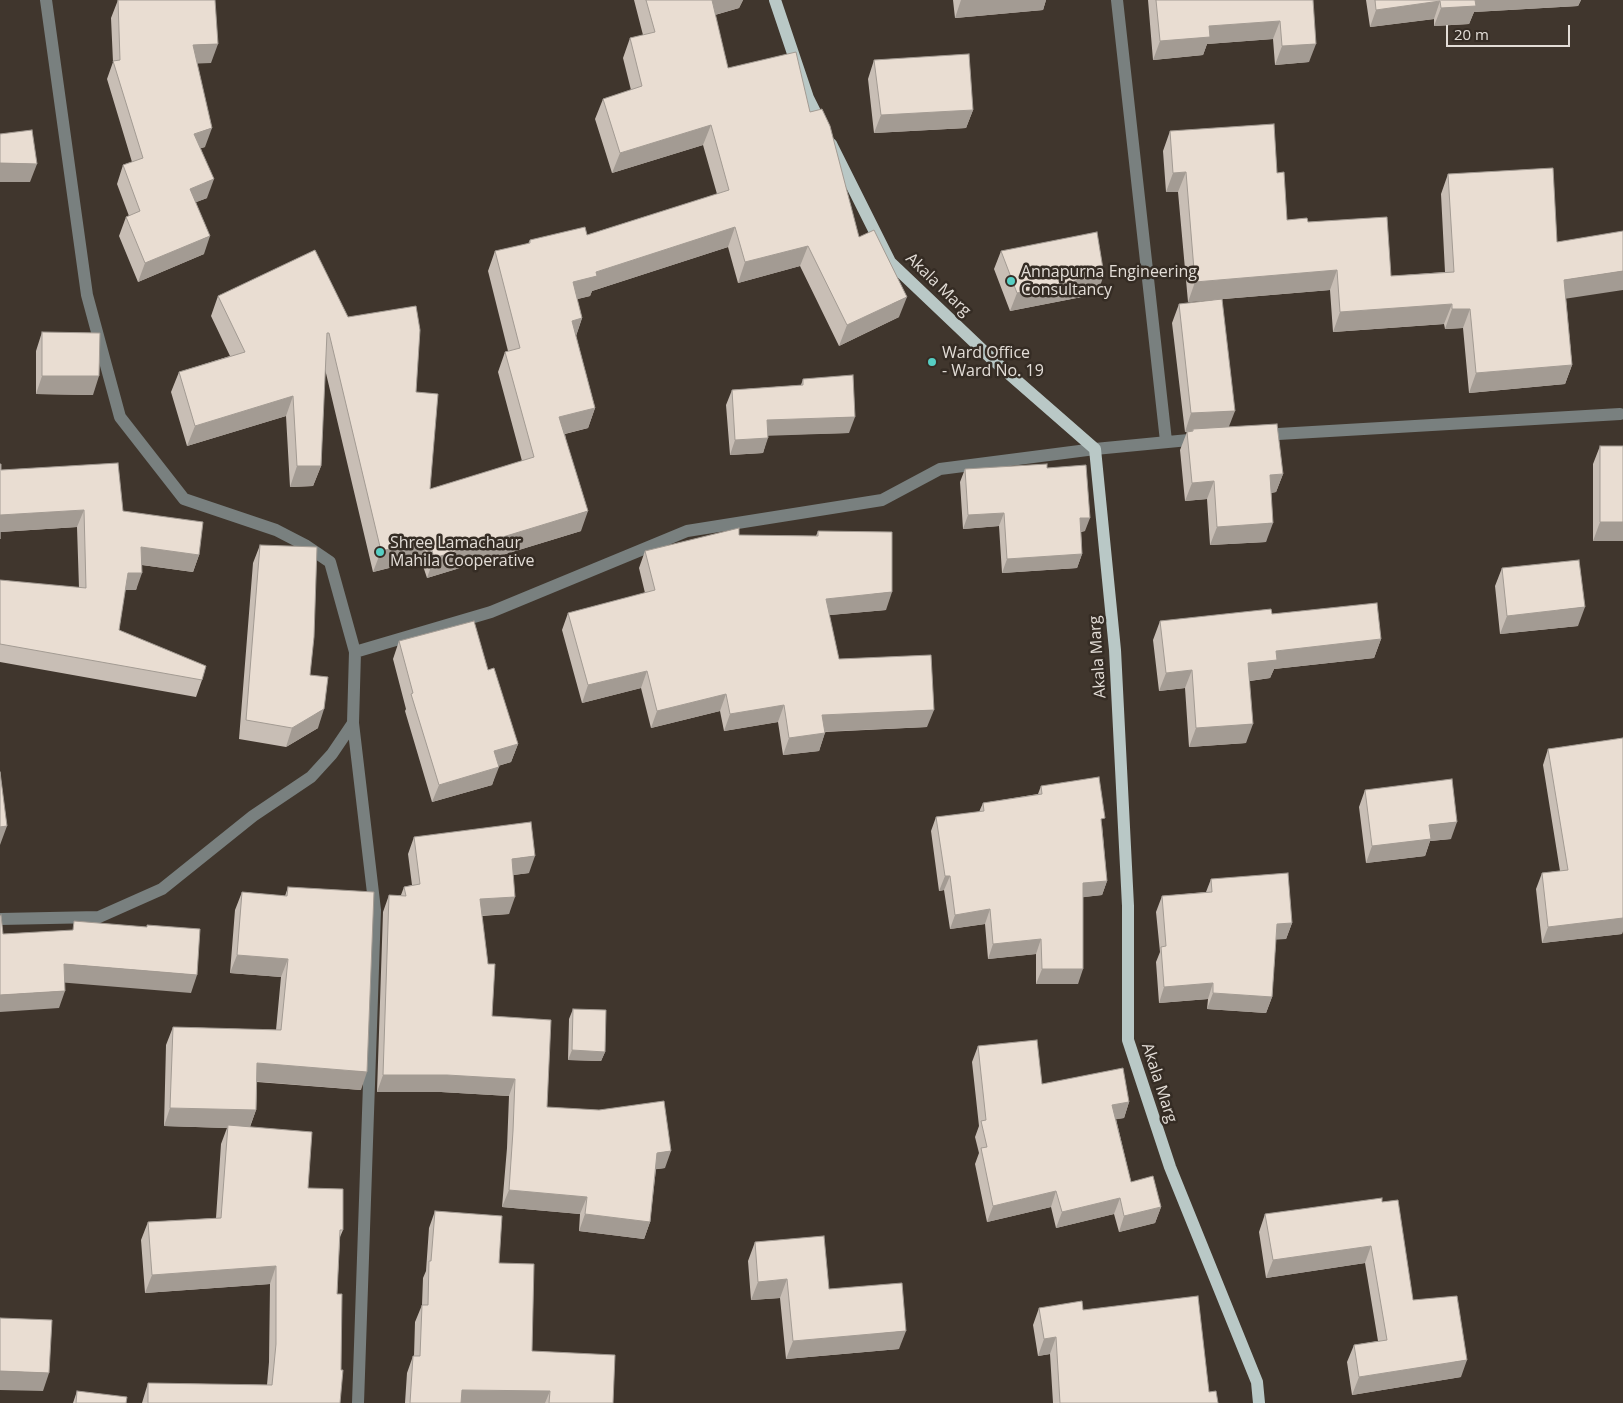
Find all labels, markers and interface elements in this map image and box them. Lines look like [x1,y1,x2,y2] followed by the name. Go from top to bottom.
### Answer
[1448,15,1572,47] scale bar
[1454,24,1489,44] text: 20 m
[901,249,975,321] street label: Akala Marg
[1021,262,1197,300] place label: Annapurna Engineering Consultancy
[1005,275,1017,287] marker: Annapurna Engineering Consultancy
[942,343,1044,381] place label: Ward Office - Ward No. 19
[926,356,938,368] marker: Ward Office - Ward No. 19
[390,533,534,571] place label: Shree Lamachaur Mahila Cooperative
[374,546,386,558] marker: Shree Lamachaur Mahila Cooperative
[1086,615,1110,699] street label: Akala Marg
[1137,1041,1181,1125] street label: Akala Marg

